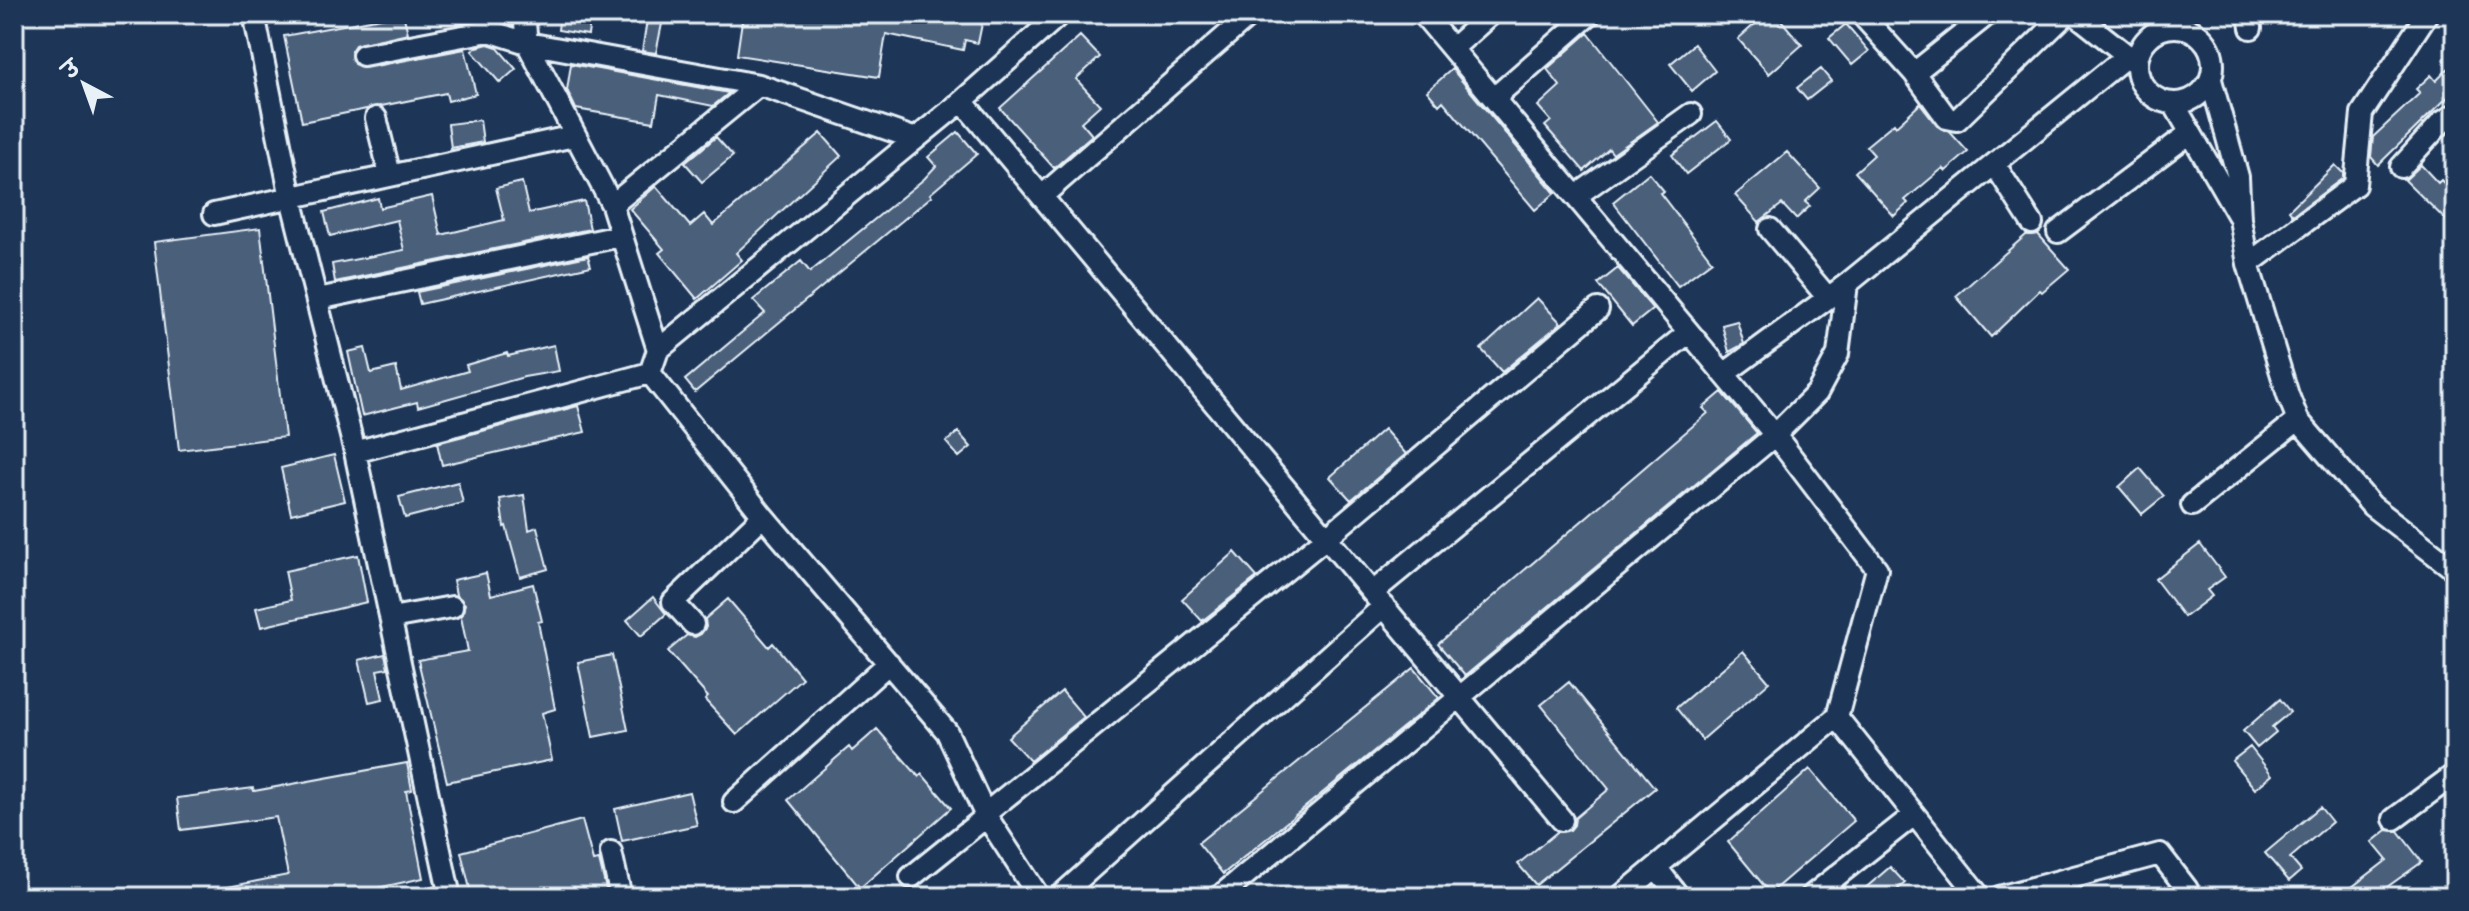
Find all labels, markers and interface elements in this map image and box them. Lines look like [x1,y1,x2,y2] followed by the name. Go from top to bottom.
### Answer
[44,44,124,124] north arrow
[54,51,87,86] text: उ

